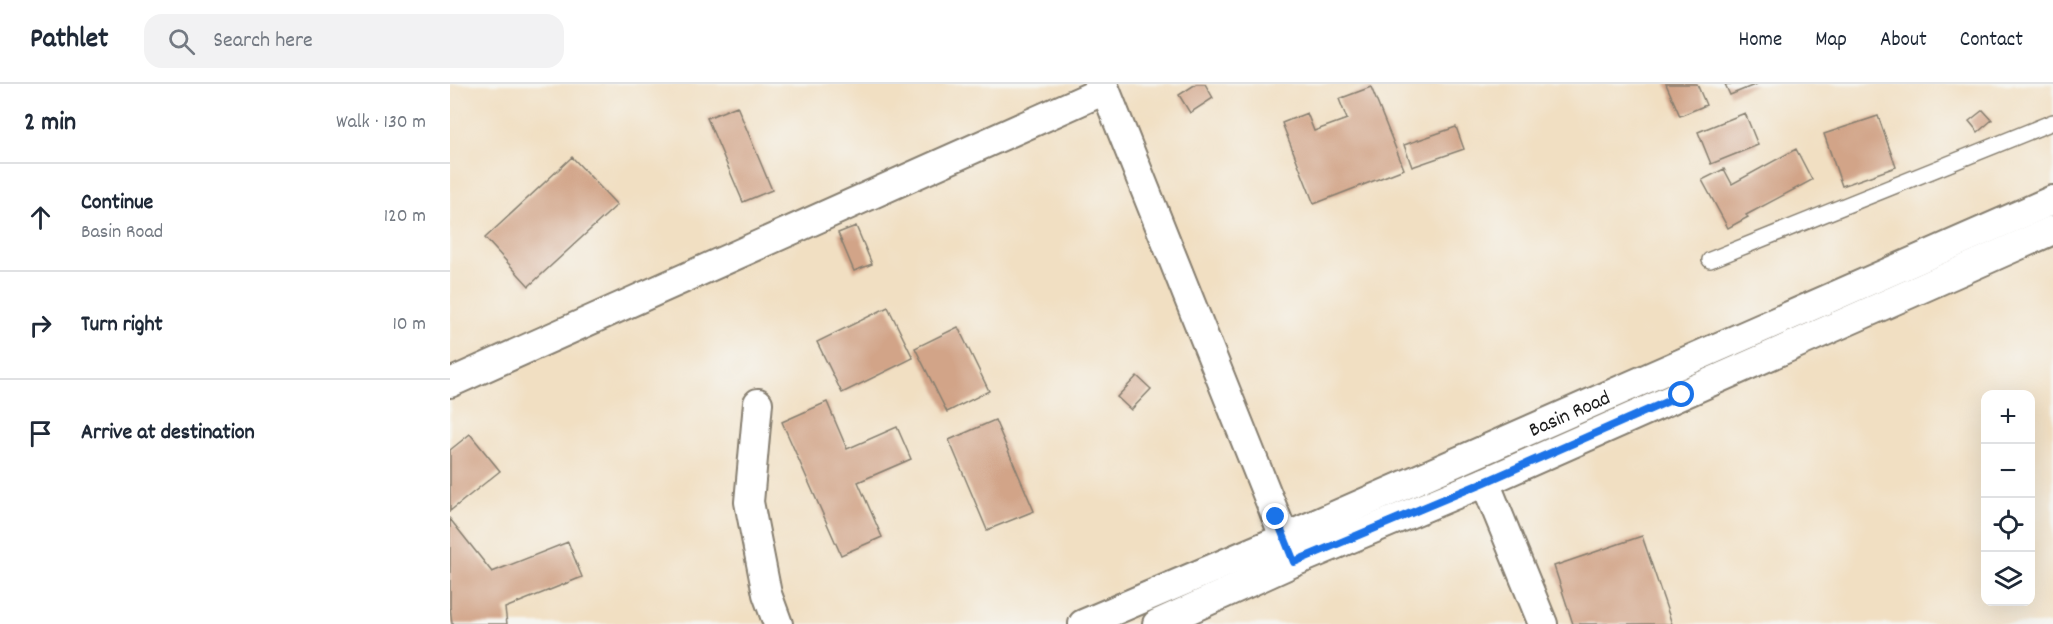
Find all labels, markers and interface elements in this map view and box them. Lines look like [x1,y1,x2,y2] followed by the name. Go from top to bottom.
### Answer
[144,14,564,68] search box
[30,21,108,61] text: Pathlet
[165,25,198,58] icon: search
[213,26,313,57] text: Search here
[1738,26,1782,56] text: Home
[1815,26,1847,56] text: Map
[1880,26,1927,56] text: About
[1960,26,2023,56] text: Contact
[24,105,76,142] text: 2 min
[336,109,426,137] text: Walk · 130 m
[81,188,153,219] text: Continue
[24,201,57,234] icon: ahead
[384,203,426,231] text: 120 m
[81,219,163,247] text: Basin Road
[24,309,57,342] icon: right
[81,310,163,341] text: Turn right
[392,311,426,339] text: 10 m
[1668,381,1694,407] route start
[1525,384,1616,447] street label: Basin Road
[1981,390,2035,606] map controls
[1981,390,2035,444] button: +
[24,417,57,450] icon: arrive
[81,418,255,449] text: Arrive at destination
[1981,444,2035,498] button: −
[1981,498,2035,552] button: locate
[1262,503,1288,529] route end
[1981,552,2035,606] button: layers

